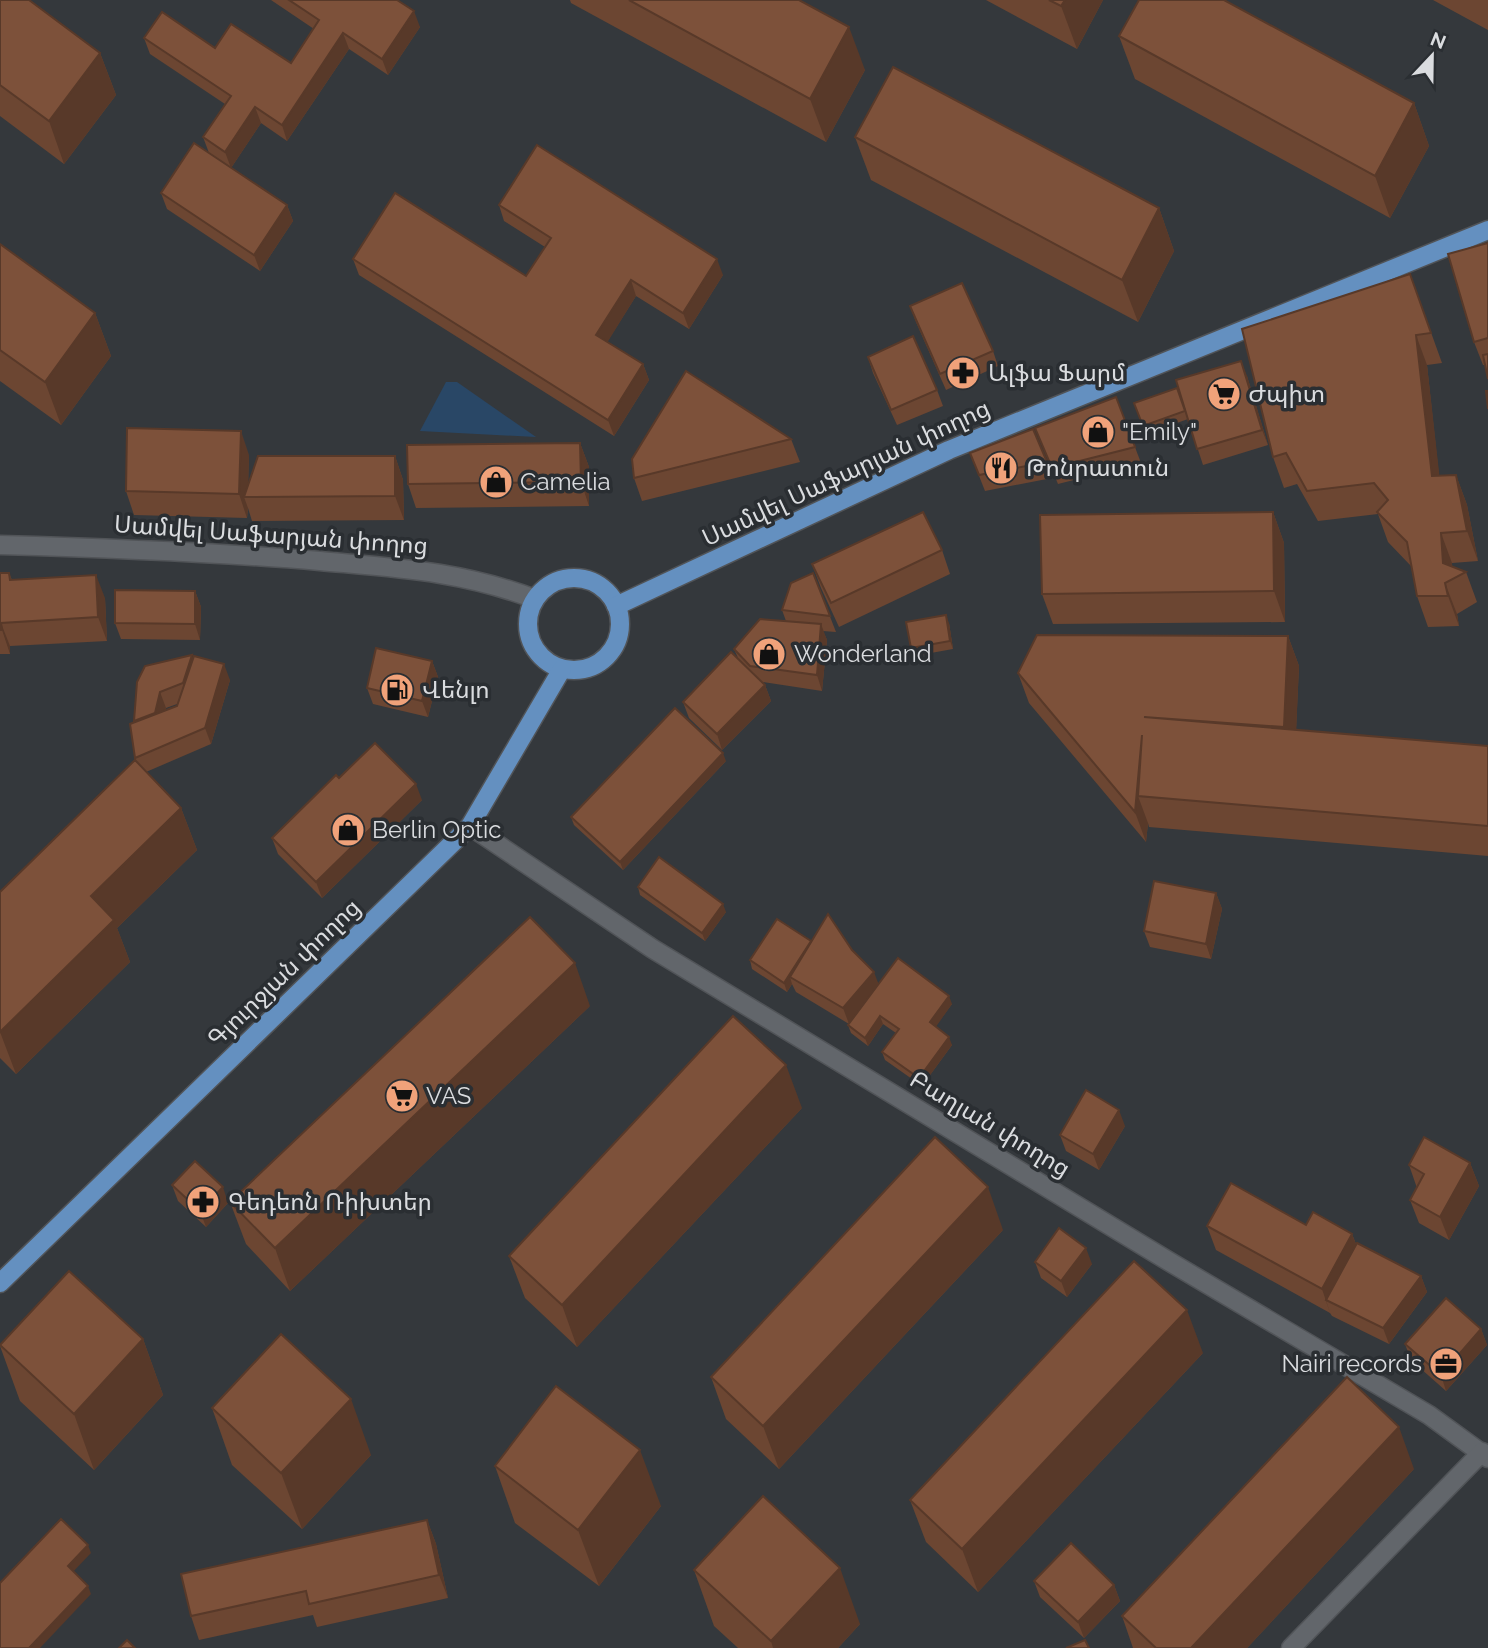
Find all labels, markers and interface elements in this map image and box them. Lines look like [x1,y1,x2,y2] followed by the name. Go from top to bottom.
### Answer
[1397,21,1467,91] north arrow
[1428,27,1449,53] text: N
[944,354,982,392] pharmacy icon: Ալֆա Ֆարմ
[988,358,1126,387] place label: Ալֆա Ֆարմ
[1205,375,1243,413] supermarket icon: Ժպիտ
[1248,379,1325,408] place label: Ժպիտ
[697,393,994,552] street label: Սամվել Սաֆարյան փողոց
[1079,413,1117,451] shop icon: "Emily"
[1122,417,1197,446] place label: "Emily"
[982,449,1020,487] restaurant icon: Թոնրատուն
[1026,453,1169,482] place label: Թոնրատուն
[477,463,515,501] shop icon: Camelia
[520,467,611,496] place label: Camelia
[113,509,429,560] street label: Սամվել Սաֆարյան փողոց
[750,635,788,673] shop icon: Wonderland
[794,639,932,668] place label: Wonderland
[378,671,416,709] fuel station icon: Վենլո
[422,675,490,704] place label: Վենլո
[329,811,367,849] shop icon: Berlin Optic
[372,815,501,844] place label: Berlin Optic
[201,892,366,1053] street label: Գյուրջյան փողոց
[905,1064,1076,1183] street label: Բաղյան փողոց
[383,1077,421,1115] supermarket icon: VAS
[426,1081,471,1110] place label: VAS
[184,1183,222,1221] pharmacy icon: Գեդեոն Ռիխտեր
[228,1187,432,1216] place label: Գեդեոն Ռիխտեր
[1427,1345,1465,1383] office icon: Nairi records
[1281,1349,1422,1378] place label: Nairi records

